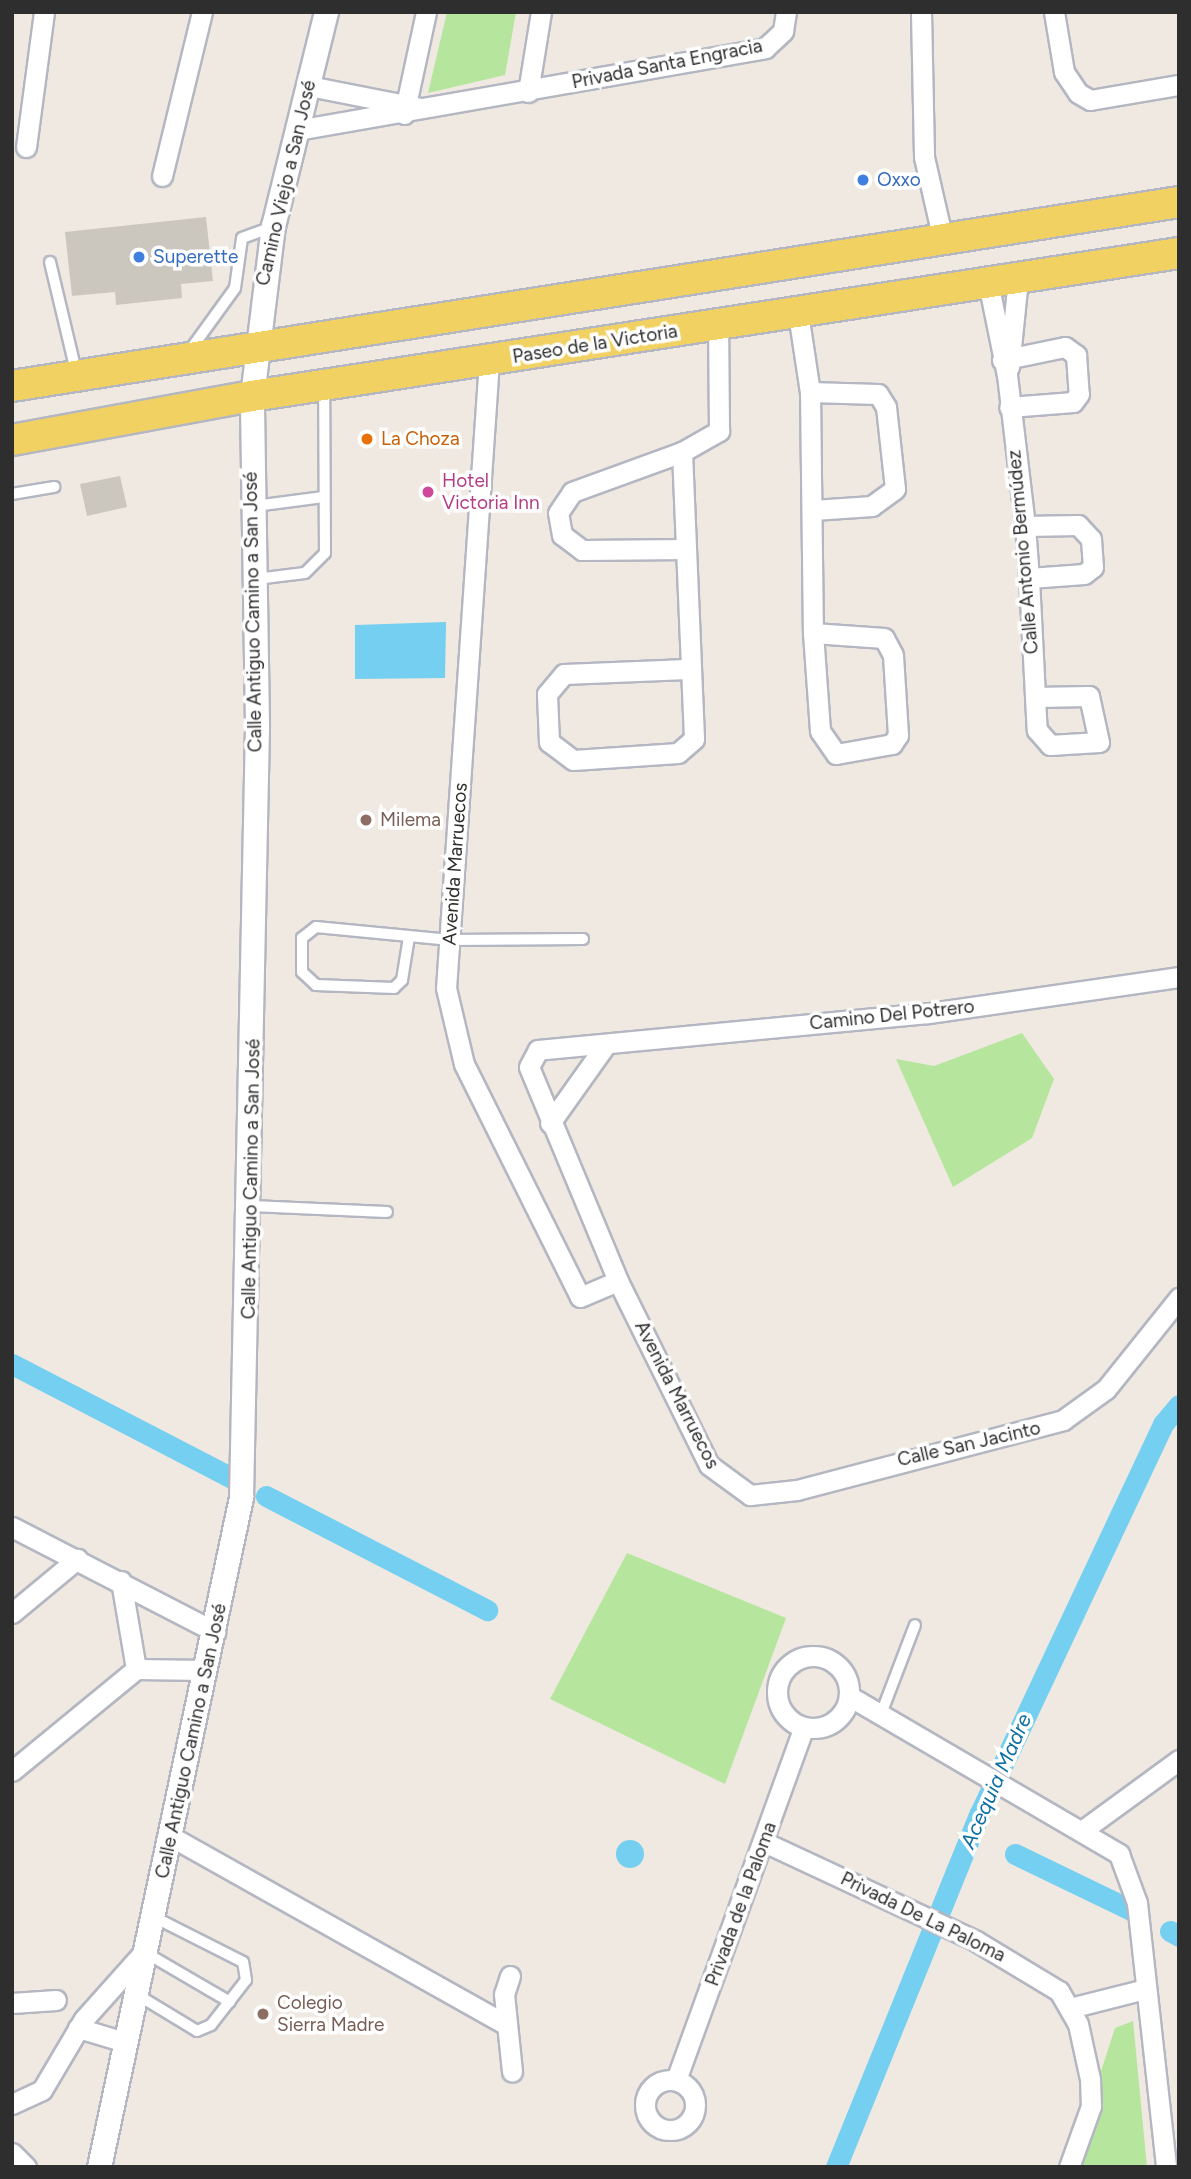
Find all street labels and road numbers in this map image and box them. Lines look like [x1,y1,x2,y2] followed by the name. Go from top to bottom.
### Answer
[570,34,764,94] street label: Privada Santa Engracia
[251,78,321,288] street label: Camino Viejo a San José
[511,320,679,368] street label: Paseo de la Victoria
[1003,449,1043,655] street label: Calle Antonio Bermúdez
[239,471,267,753] street label: Calle Antiguo Camino a San José
[438,782,472,946] street label: Avenida Marruecos
[808,995,976,1035] street label: Camino Del Potrero
[237,1038,265,1320] street label: Calle Antiguo Camino a San José
[630,1317,724,1473] street label: Avenida Marruecos
[895,1416,1043,1472] street label: Calle San Jacinto
[151,1601,231,1881] street label: Calle Antiguo Camino a San José
[701,1819,781,1989] street label: Privada de la Paloma
[837,1867,1009,1967] street label: Privada De La Paloma

